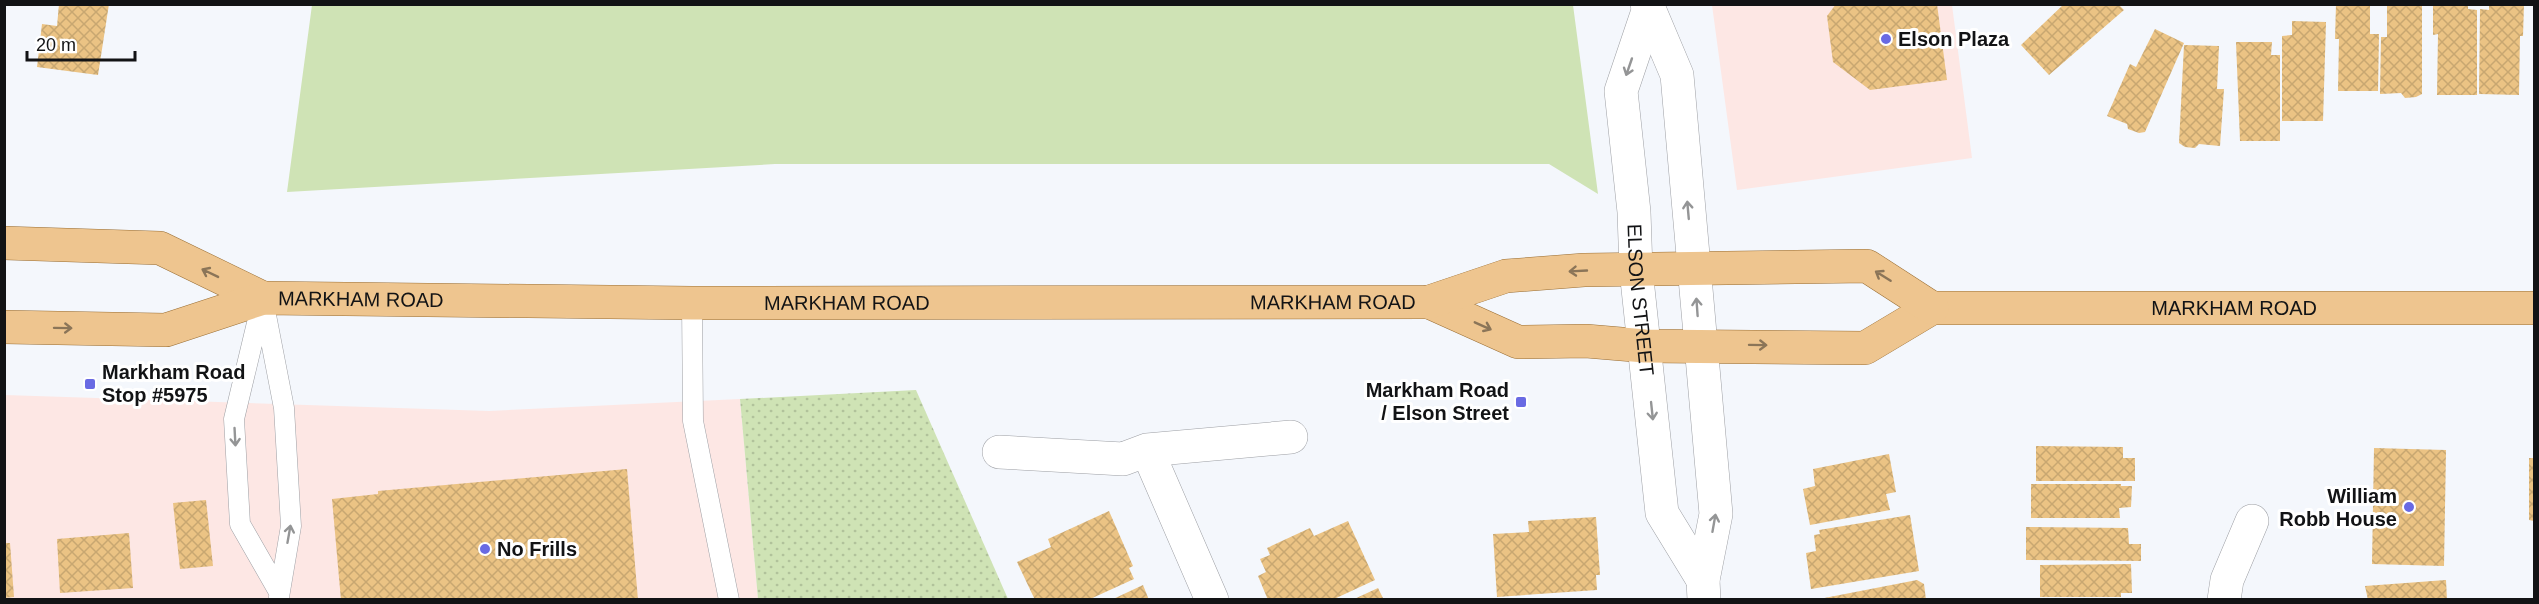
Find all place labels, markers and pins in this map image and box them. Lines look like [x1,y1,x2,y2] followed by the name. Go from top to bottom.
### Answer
[1898,28,2010,50] place label: Elson Plaza
[1879,32,1893,46] marker: Elson Plaza
[102,361,245,406] place label: Markham Road Stop #5975
[83,377,97,391] marker: Markham Road Stop #5975
[1366,379,1509,424] place label: Markham Road / Elson Street
[1514,395,1528,409] marker: Markham Road / Elson Street
[2279,485,2397,530] place label: William Robb House
[2402,500,2416,514] marker: William Robb House
[497,538,577,560] place label: No Frills
[478,542,492,556] marker: No Frills

